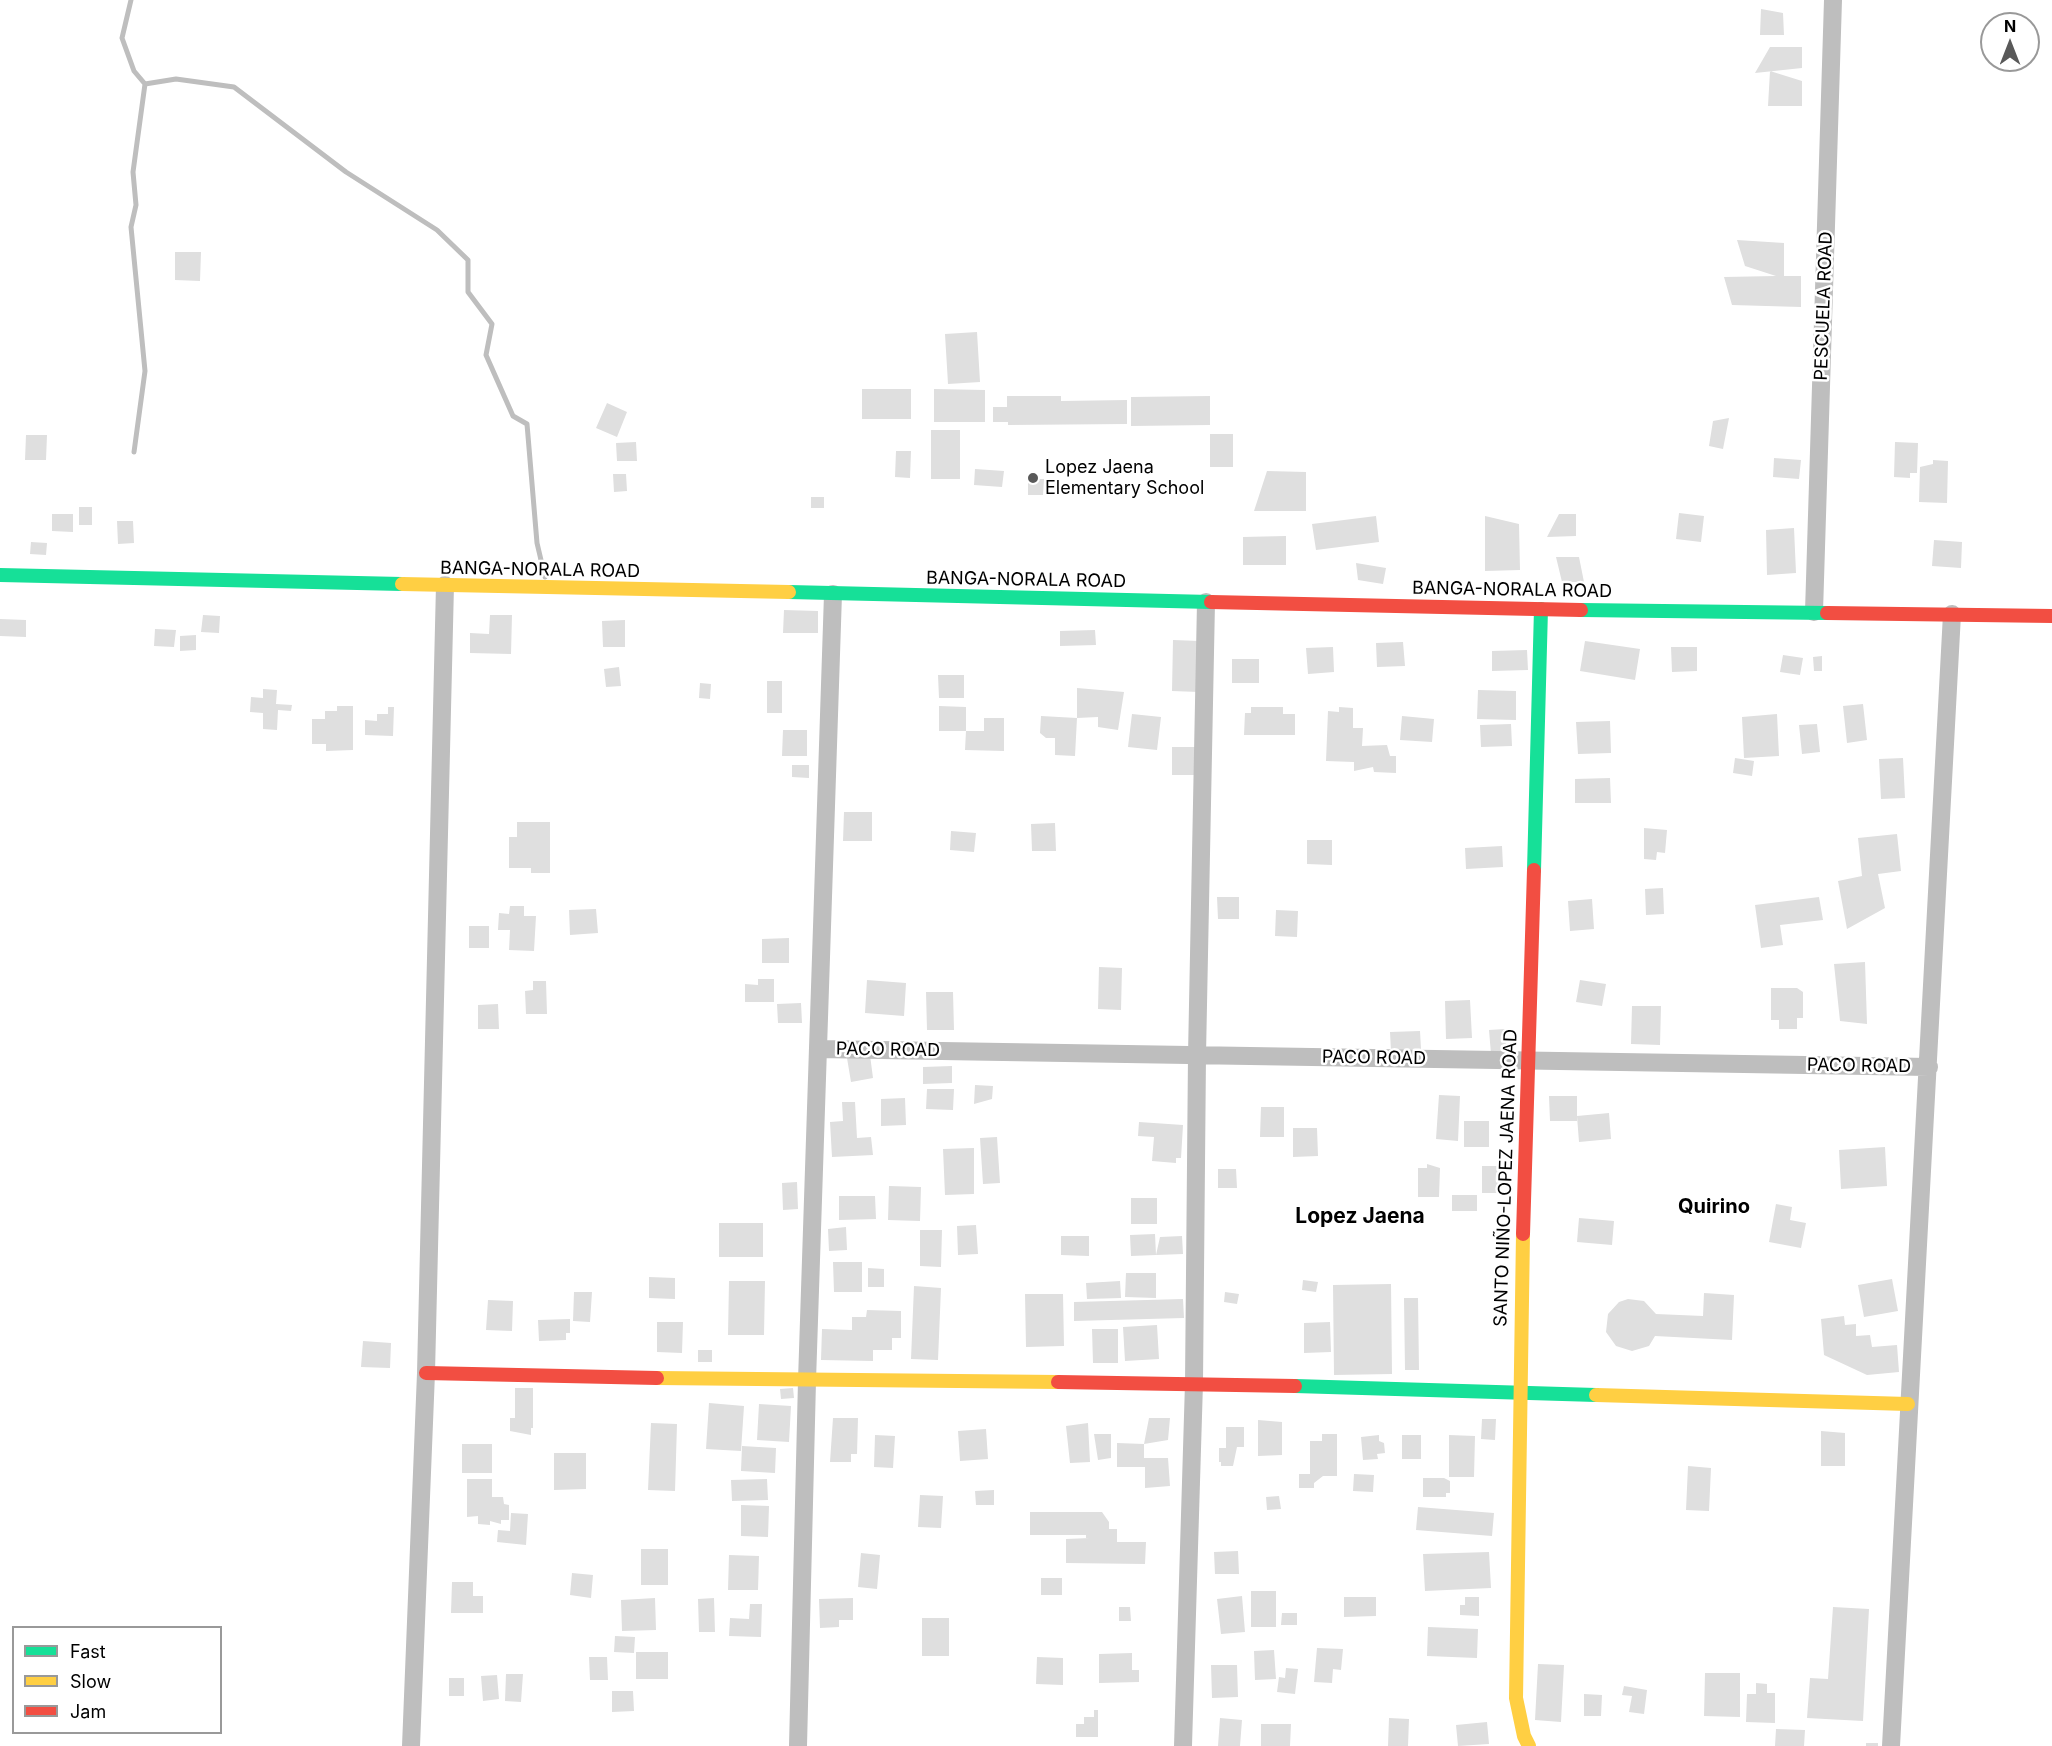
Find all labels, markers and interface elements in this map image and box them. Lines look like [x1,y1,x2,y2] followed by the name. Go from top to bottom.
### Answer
[1980,12,2040,72] north arrow
[2004,16,2016,36] text: N
[1811,231,1837,381] street label: PESCUELA ROAD
[1045,457,1204,500] place label: Lopez Jaena Elementary School
[1026,471,1040,485] marker: Lopez Jaena Elementary School
[440,557,640,583] street label: BANGA-NORALA ROAD
[926,567,1126,593] street label: BANGA-NORALA ROAD
[1412,577,1612,603] street label: BANGA-NORALA ROAD
[1490,1029,1522,1327] street label: SANTO NIÑO-LOPEZ JAENA ROAD
[836,1038,940,1062] street label: PACO ROAD
[1322,1046,1426,1070] street label: PACO ROAD
[1807,1054,1911,1078] street label: PACO ROAD
[1678,1195,1750,1219] district label: Quirino
[1295,1204,1425,1230] district label: Lopez Jaena
[12,1626,222,1734] legend
[70,1641,106,1662] text: Fast
[70,1671,111,1692] text: Slow
[70,1701,106,1722] text: Jam

